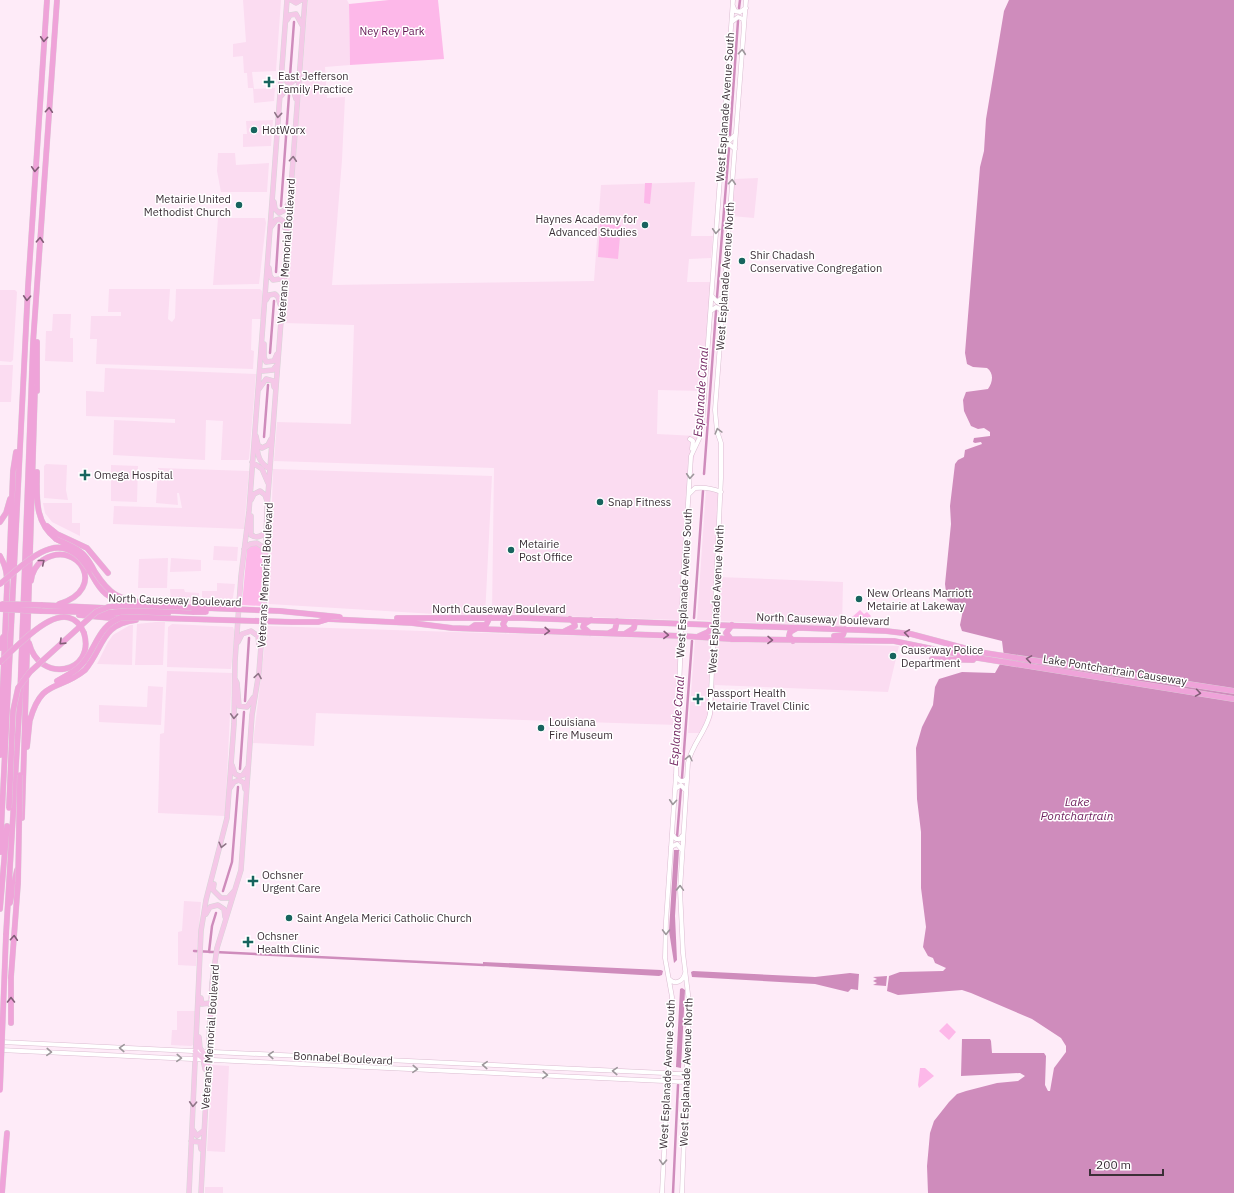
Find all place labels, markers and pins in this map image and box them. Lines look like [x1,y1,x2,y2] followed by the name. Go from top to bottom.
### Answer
[278,69,353,96] place label: East Jefferson Family Practice
[263,76,275,88] marker: East Jefferson Family Practice
[262,123,306,137] place label: HotWorx
[249,125,259,135] marker: HotWorx
[144,192,231,219] place label: Metairie United Methodist Church
[234,200,244,210] marker: Metairie United Methodist Church
[535,212,637,239] place label: Haynes Academy for Advanced Studies
[640,220,650,230] marker: Haynes Academy for Advanced Studies
[750,248,882,275] place label: Shir Chadash Conservative Congregation
[737,256,747,266] marker: Shir Chadash Conservative Congregation
[94,468,173,482] place label: Omega Hospital
[79,469,91,481] marker: Omega Hospital
[608,495,671,509] place label: Snap Fitness
[595,497,605,507] marker: Snap Fitness
[519,537,572,564] place label: Metairie Post Office
[506,545,516,555] marker: Metairie Post Office
[867,586,972,613] place label: New Orleans Marriott Metairie at Lakeway
[854,594,864,604] marker: New Orleans Marriott Metairie at Lakeway
[901,643,983,670] place label: Causeway Police Department
[888,651,898,661] marker: Causeway Police Department
[707,686,810,713] place label: Passport Health Metairie Travel Clinic
[692,693,704,705] marker: Passport Health Metairie Travel Clinic
[549,715,613,742] place label: Louisiana Fire Museum
[536,723,546,733] marker: Louisiana Fire Museum
[262,868,320,895] place label: Ochsner Urgent Care
[247,875,259,887] marker: Ochsner Urgent Care
[297,911,472,925] place label: Saint Angela Merici Catholic Church
[284,913,294,923] marker: Saint Angela Merici Catholic Church
[257,929,320,956] place label: Ochsner Health Clinic
[242,936,254,948] marker: Ochsner Health Clinic

